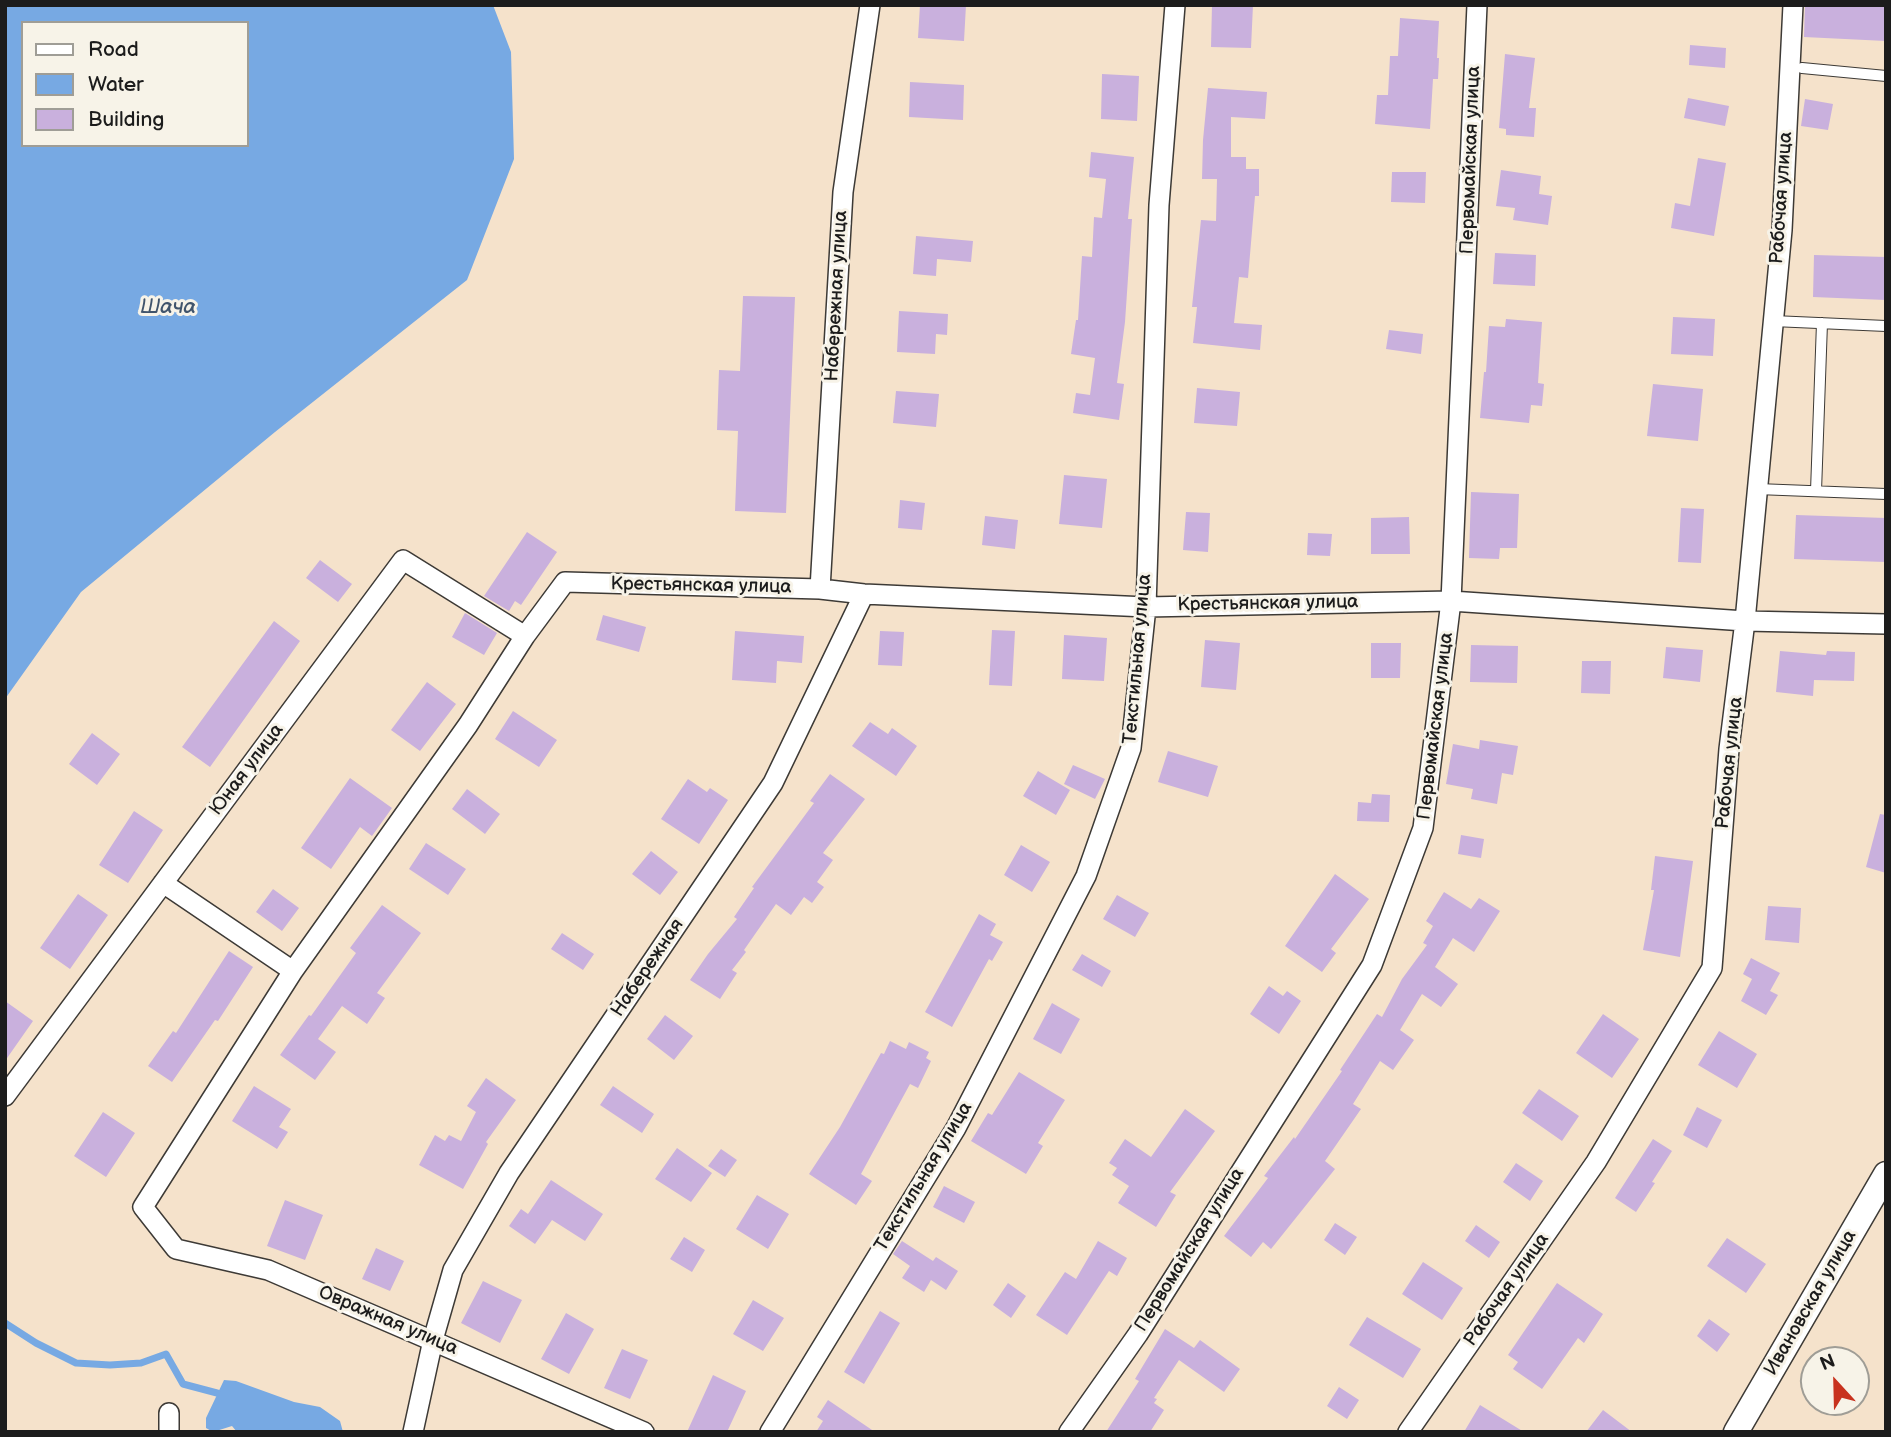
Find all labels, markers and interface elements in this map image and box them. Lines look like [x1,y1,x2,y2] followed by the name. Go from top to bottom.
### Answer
[21,21,248,147] legend
[88,37,139,62] text: Road
[1456,65,1486,255] street label: Первомайская улица
[88,72,144,97] text: Water
[88,107,164,132] text: Building
[1766,131,1798,265] street label: Рабочая улица
[821,210,853,382] street label: Набережная улица
[140,295,196,321] water label: Шача
[610,573,792,599] street label: Крестьянская улица
[1119,573,1157,745] street label: Текстильная улица
[1177,591,1359,617] street label: Крестьянская улица
[1413,631,1459,821] street label: Первомайская улица
[1712,696,1748,830] street label: Рабочая улица
[205,720,289,820] street label: Юная улица
[607,915,689,1021] street label: Набережная
[870,1098,978,1256] street label: Текстильная улица
[1130,1164,1250,1336] street label: Первомайская улица
[1760,1226,1862,1380] street label: Ивановская улица
[1460,1229,1554,1351] street label: Рабочая улица
[315,1281,461,1361] street label: Овражная улица
[1800,1346,1870,1416] north arrow
[1817,1350,1839,1376] text: N

